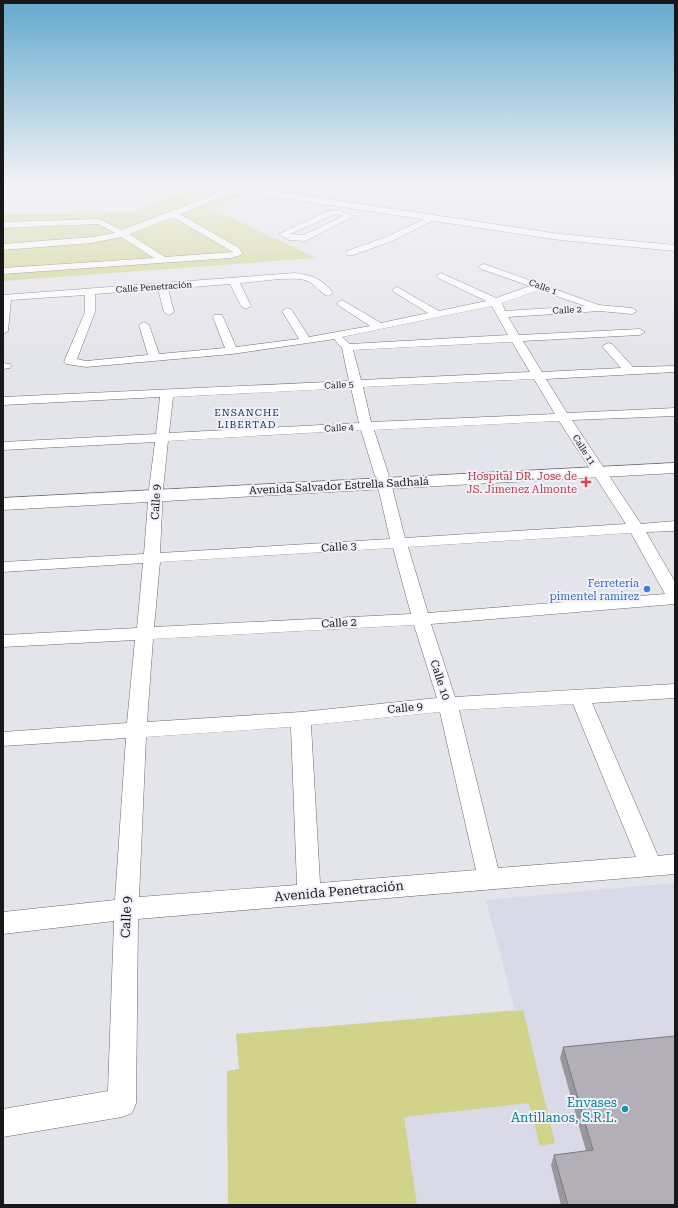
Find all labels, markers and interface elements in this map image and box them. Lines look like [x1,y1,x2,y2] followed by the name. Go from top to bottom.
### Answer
[528,277,558,297] street label: Calle 1
[116,279,193,295] street label: Calle Penetración
[552,304,582,316] street label: Calle 2
[324,379,354,391] street label: Calle 5
[214,407,280,430] district label: ENSANCHE LIBERTAD
[324,422,354,434] street label: Calle 4
[570,433,598,467] street label: Calle 11
[467,470,577,496] place label: Hospital DR. Jose de JS. Jimenez Almonte
[249,475,429,497] street label: Avenida Salvador Estrella Sadhalá
[580,476,592,488] marker: Hospital DR. Jose de JS. Jimenez Almonte
[149,484,163,520] street label: Calle 9
[321,539,357,555] street label: Calle 3
[550,577,639,603] place label: Ferretería pimentel ramirez
[642,584,652,594] marker: Ferretería pimentel ramirez
[321,616,357,630] street label: Calle 2
[427,658,453,702] street label: Calle 10
[387,700,423,716] street label: Calle 9
[274,878,405,904] street label: Avenida Penetración
[118,896,134,938] street label: Calle 9
[511,1095,617,1125] place label: Envases Antillanos, S.R.L.
[620,1104,630,1114] marker: Envases Antillanos, S.R.L.

